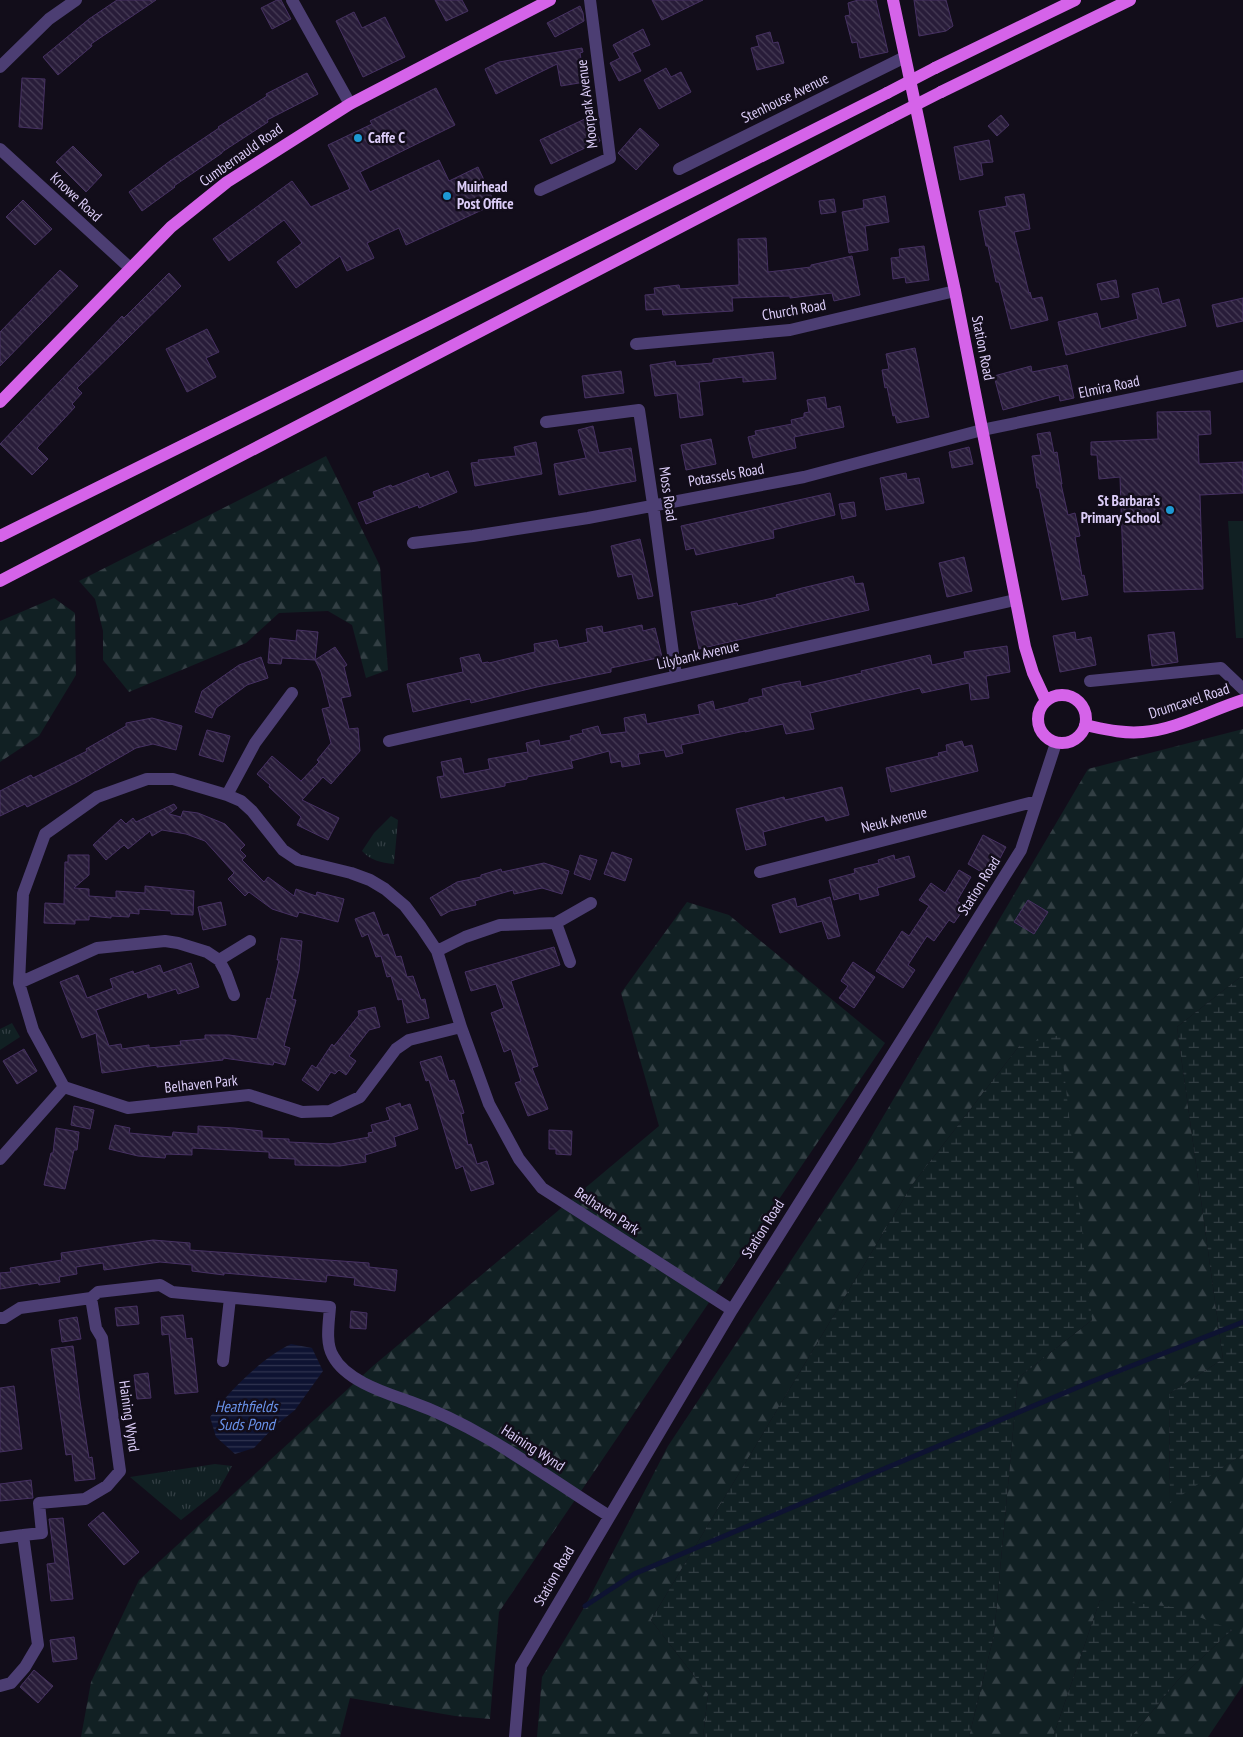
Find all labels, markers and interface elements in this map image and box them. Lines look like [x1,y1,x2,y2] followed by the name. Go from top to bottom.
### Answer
[572,59,601,150] street label: Moorpark Avenue
[738,68,832,127] street label: Stenhouse Avenue
[195,119,286,190] street label: Cumbernauld Road
[368,128,405,147] place label: Caffe C
[352,132,364,144] marker: Caffe C
[47,168,106,225] street label: Knowe Road
[457,177,514,213] place label: Muirhead Post Office
[441,190,453,202] marker: Muirhead Post Office
[760,295,827,324] street label: Church Road
[968,314,999,382] street label: Station Road
[1077,371,1141,402] street label: Elmira Road
[687,459,765,491] street label: Potassels Road
[655,465,682,522] street label: Moss Road
[1081,491,1160,527] place label: St Barbara's Primary School
[1164,504,1176,516] marker: St Barbara's Primary School
[655,636,741,673] street label: Lilybank Avenue
[1146,679,1232,723] street label: Drumcavel Road
[859,802,929,837] street label: Neuk Avenue
[953,853,1004,919] street label: Station Road
[163,1070,239,1097] street label: Belhaven Park
[571,1183,643,1239] street label: Belhaven Park
[737,1196,788,1262] street label: Station Road
[115,1379,144,1453] street label: Haining Wynd
[215,1396,279,1434] water label: Heathfields Suds Pond
[498,1420,569,1475] street label: Haining Wynd
[529,1543,578,1609] street label: Station Road

